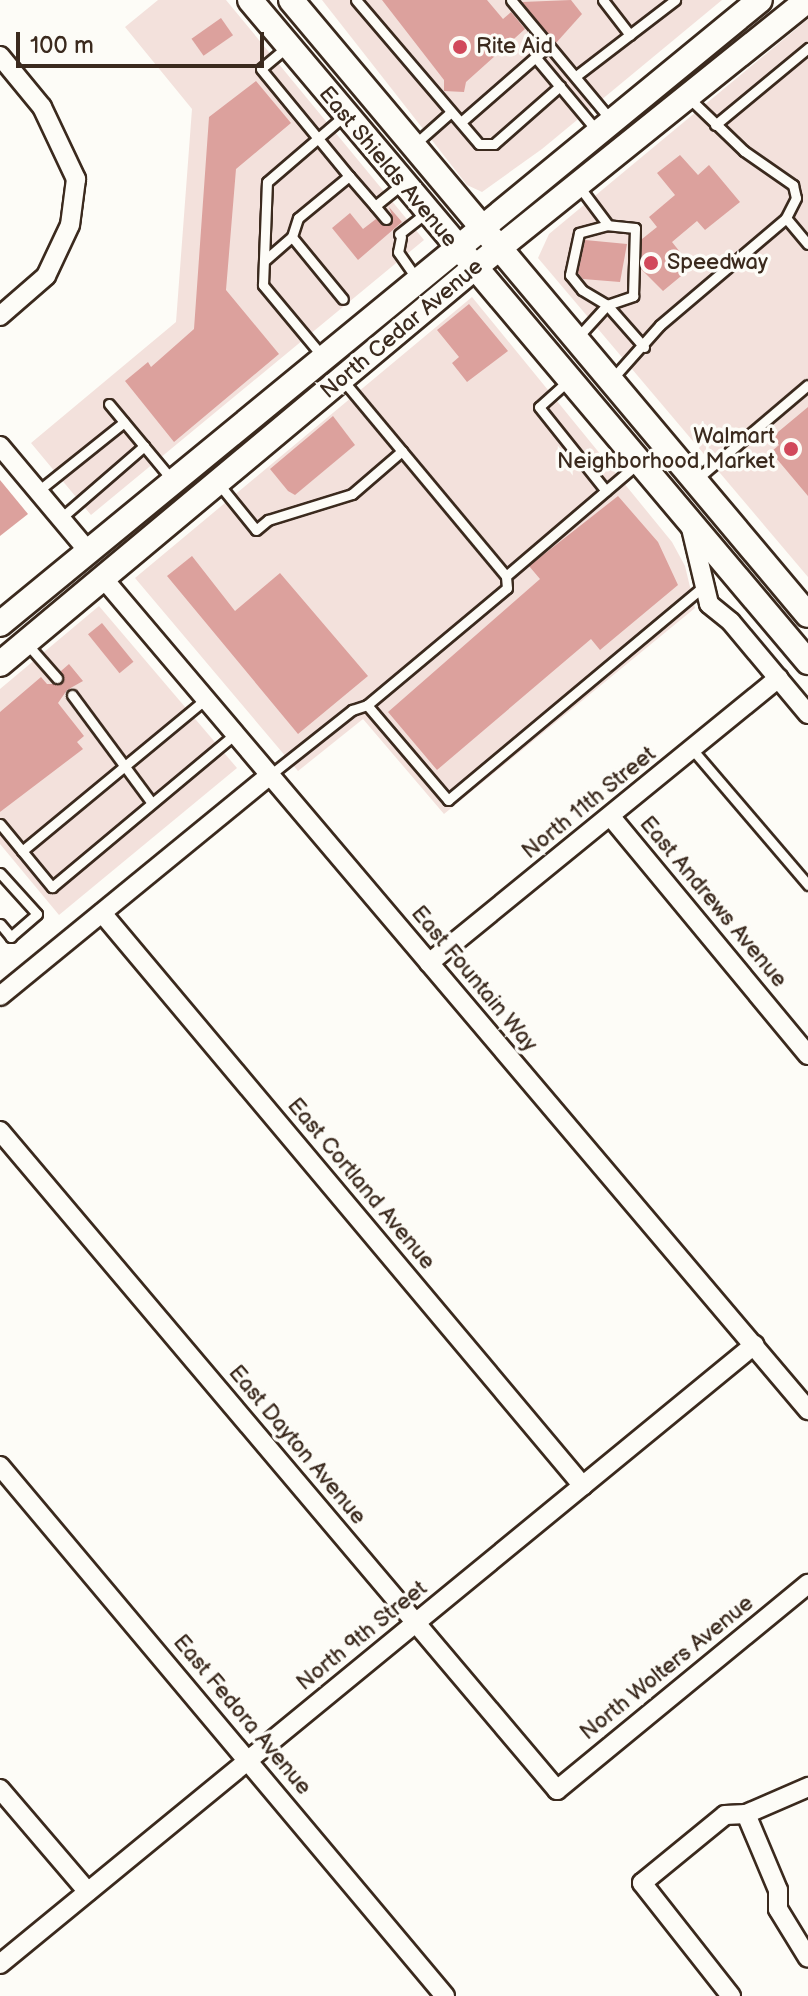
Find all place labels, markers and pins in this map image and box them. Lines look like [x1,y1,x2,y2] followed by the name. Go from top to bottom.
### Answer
[476,34,553,60] place label: Rite Aid
[451,38,469,56] marker: Rite Aid
[667,250,768,276] place label: Speedway
[642,254,660,272] marker: Speedway
[557,423,775,474] place label: Walmart Neighborhood Market
[782,440,800,458] marker: Walmart Neighborhood Market

